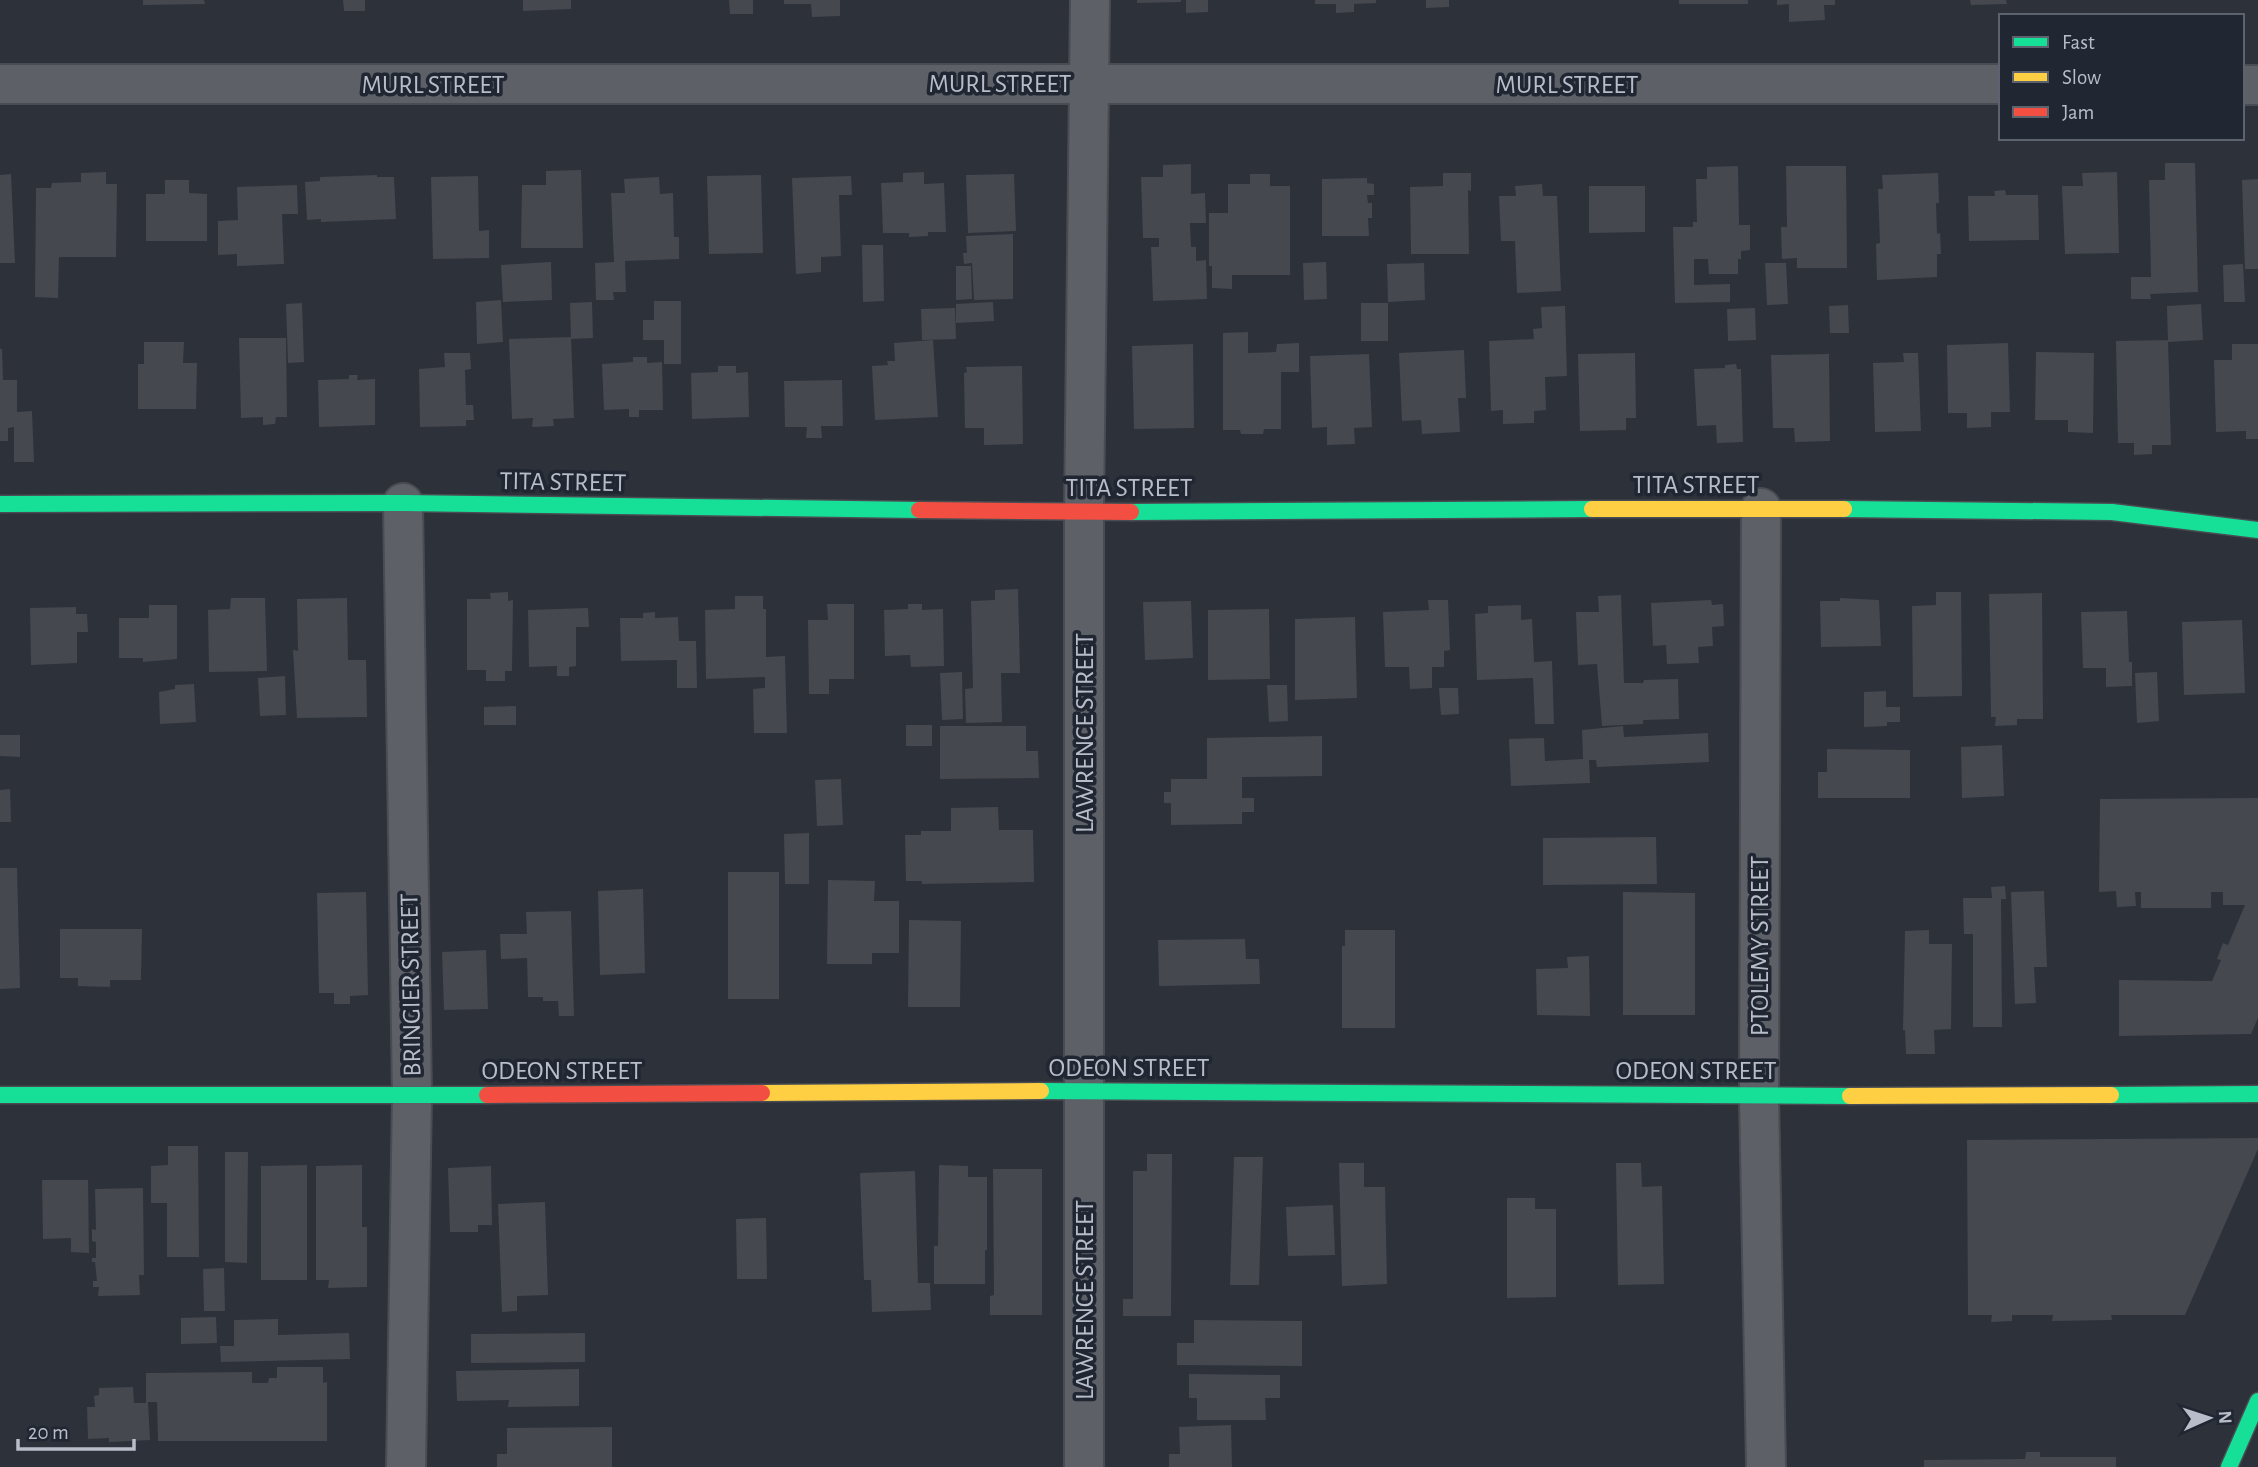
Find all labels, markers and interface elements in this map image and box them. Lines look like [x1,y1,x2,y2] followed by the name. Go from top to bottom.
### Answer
[1999,14,2244,140] legend
[2062,32,2095,53] text: Fast
[2062,67,2101,88] text: Slow
[928,71,1072,97] street label: MURL STREET
[361,72,505,98] street label: MURL STREET
[1495,72,1639,98] street label: MURL STREET
[2062,102,2094,123] text: Jam
[499,468,627,496] street label: TITA STREET
[1633,472,1760,498] street label: TITA STREET
[1066,475,1193,501] street label: TITA STREET
[1072,633,1098,833] street label: LAWRENCE STREET
[1747,856,1773,1036] street label: PTOLEMY STREET
[396,893,426,1077] street label: BRINGIER STREET
[1049,1055,1210,1081] street label: ODEON STREET
[482,1058,643,1084] street label: ODEON STREET
[1616,1058,1777,1084] street label: ODEON STREET
[1072,1200,1098,1400] street label: LAWRENCE STREET
[2174,1383,2244,1453] north arrow
[18,1408,133,1452] scale bar
[2215,1410,2234,1424] text: N
[28,1422,69,1443] text: 20 m

